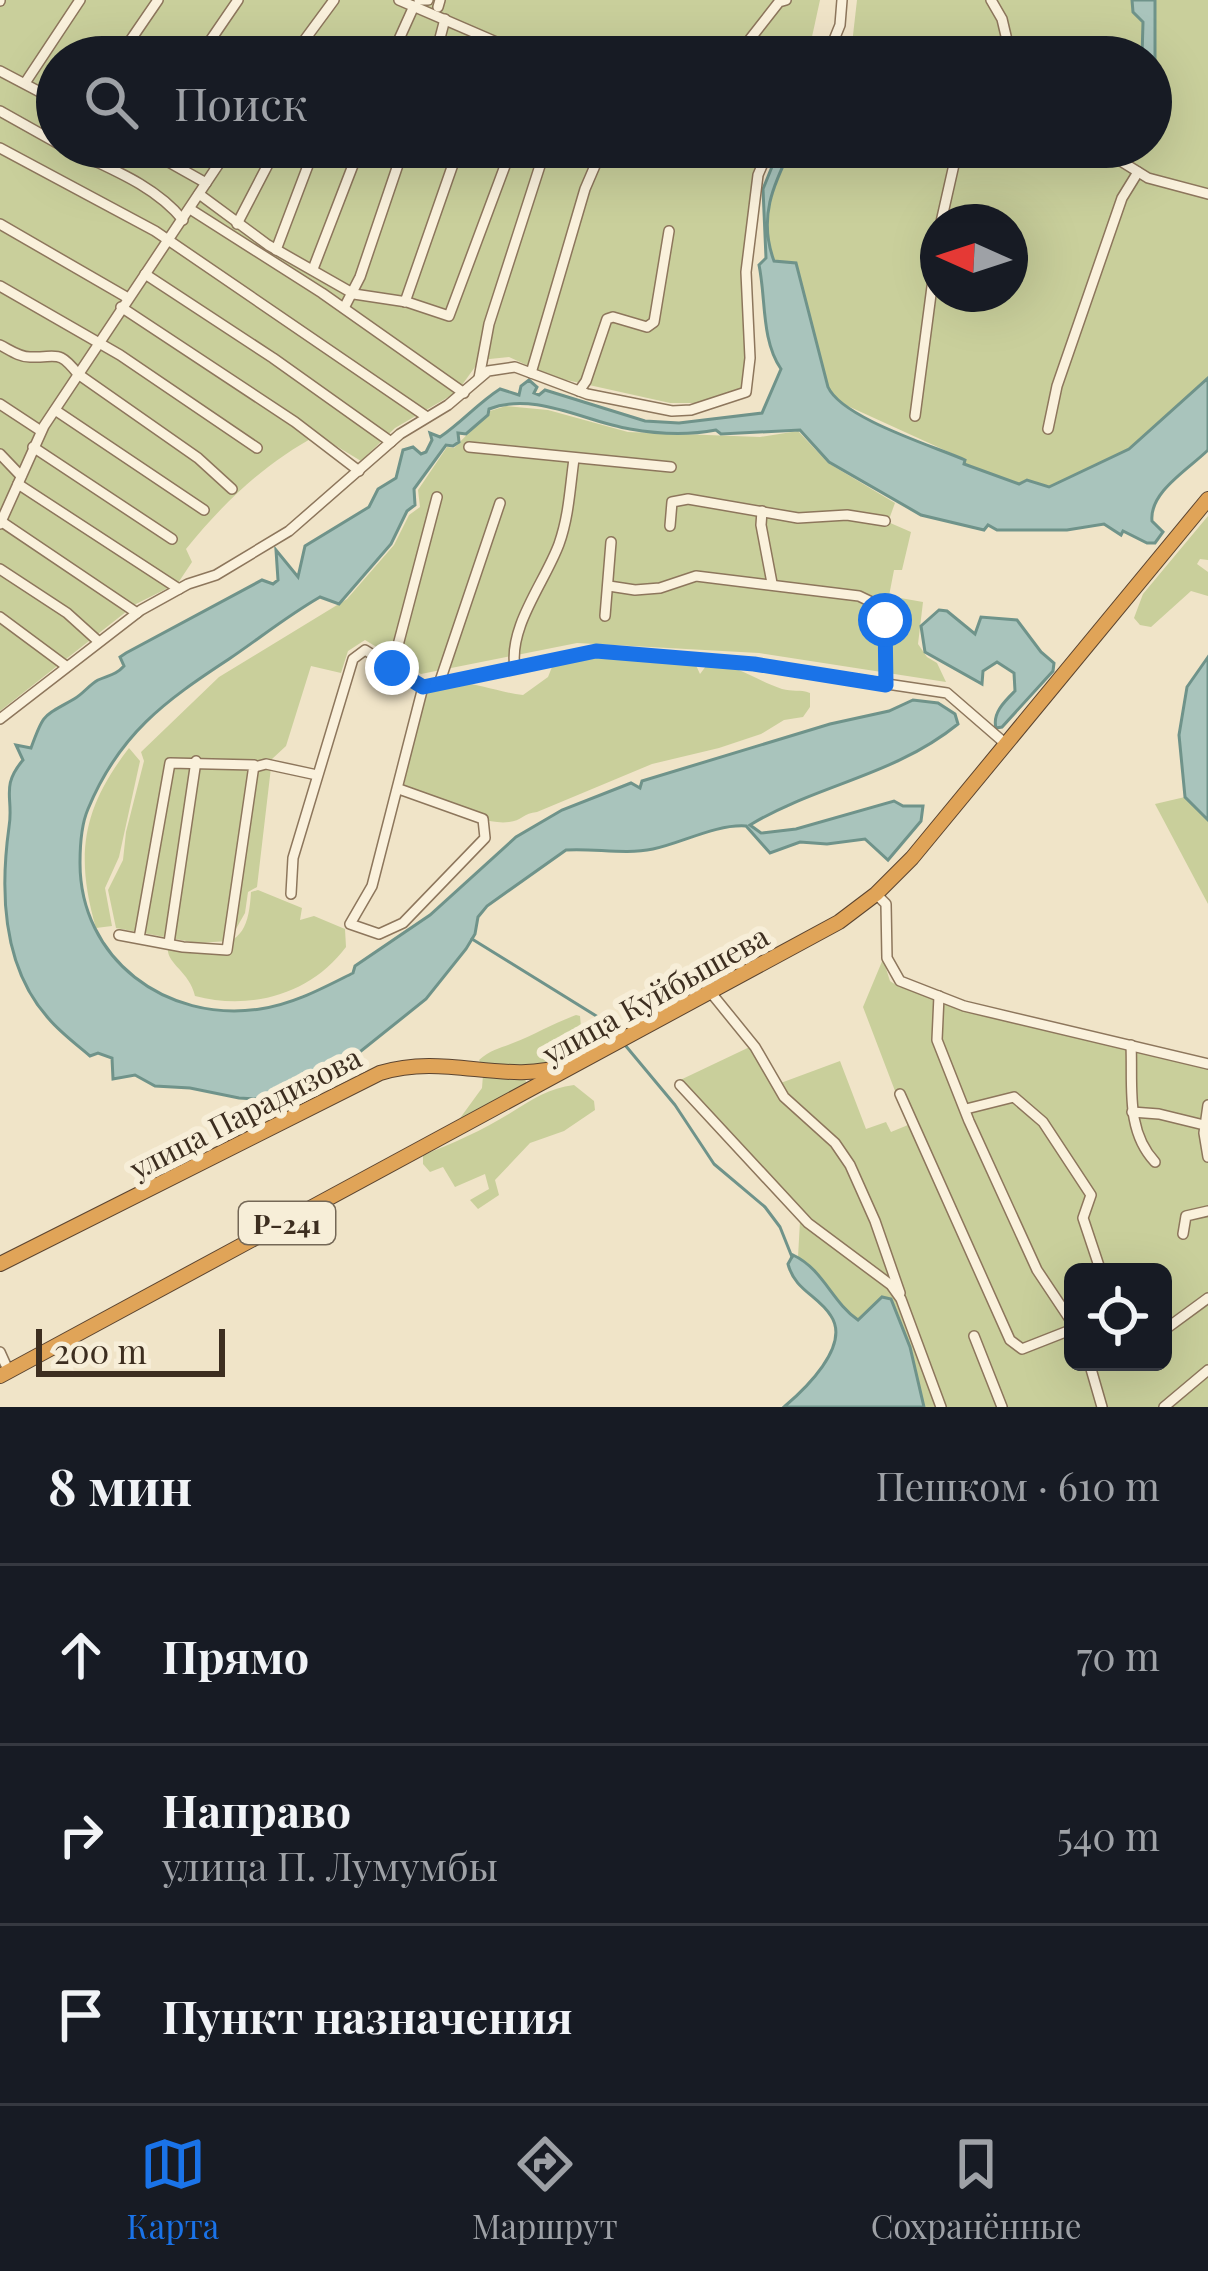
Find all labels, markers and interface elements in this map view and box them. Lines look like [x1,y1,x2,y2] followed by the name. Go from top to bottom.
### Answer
[36,36,1172,168] search box
[78,69,144,135] icon: search
[174,72,308,132] text: Поиск
[920,204,1028,312] north arrow
[858,593,912,647] route start
[365,641,419,695] route end
[534,915,775,1073] street label: улица Куйбышева
[122,1036,368,1188] street label: улица Парадизова
[239,1202,335,1244] road number: Р-241
[1064,1263,1172,1371] map controls
[1064,1263,1172,1371] button: locate
[36,1323,225,1376] scale bar
[54,1328,147,1372] text: 200 m
[48,1451,192,1519] text: 8 мин
[876,1459,1160,1511] text: Пешком · 610 m
[48,1622,114,1688] icon: ahead
[162,1625,309,1685] text: Прямо
[1076,1629,1160,1681] text: 70 m
[162,1779,351,1839] text: Направо
[48,1802,114,1868] icon: right
[1057,1809,1160,1861] text: 540 m
[162,1839,498,1891] text: улица П. Лумумбы
[48,1982,114,2048] icon: arrive
[162,1985,573,2045] text: Пункт назначения
[126,2131,219,2247] tab: Карта
[472,2131,618,2247] tab: Маршрут
[871,2131,1082,2247] tab: Сохранённые

